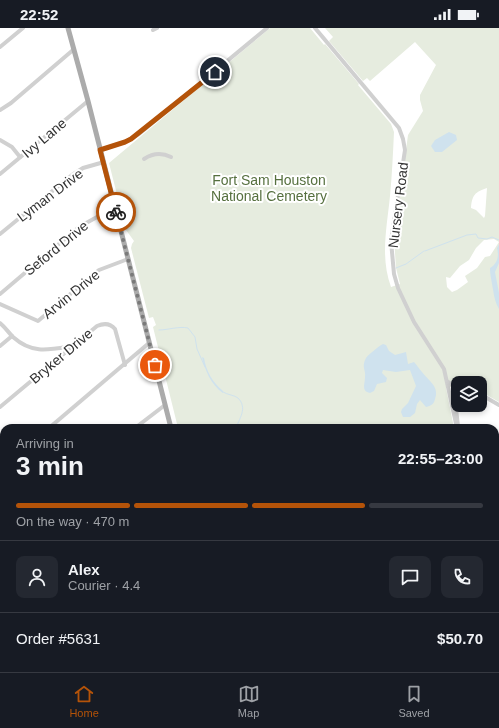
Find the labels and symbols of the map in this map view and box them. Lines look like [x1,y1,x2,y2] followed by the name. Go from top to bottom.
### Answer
[198,55,232,89] pin
[19,115,70,161] street label: Ivy Lane
[385,161,411,249] street label: Nursery Road
[14,165,86,225] street label: Lyman Drive
[211,172,327,204] park label: Fort Sam Houston National Cemetery
[96,192,136,232] courier
[21,217,91,279] street label: Seford Drive
[39,266,103,322] street label: Arvin Drive
[26,325,96,387] street label: Bryker Drive
[138,348,172,382] pin

